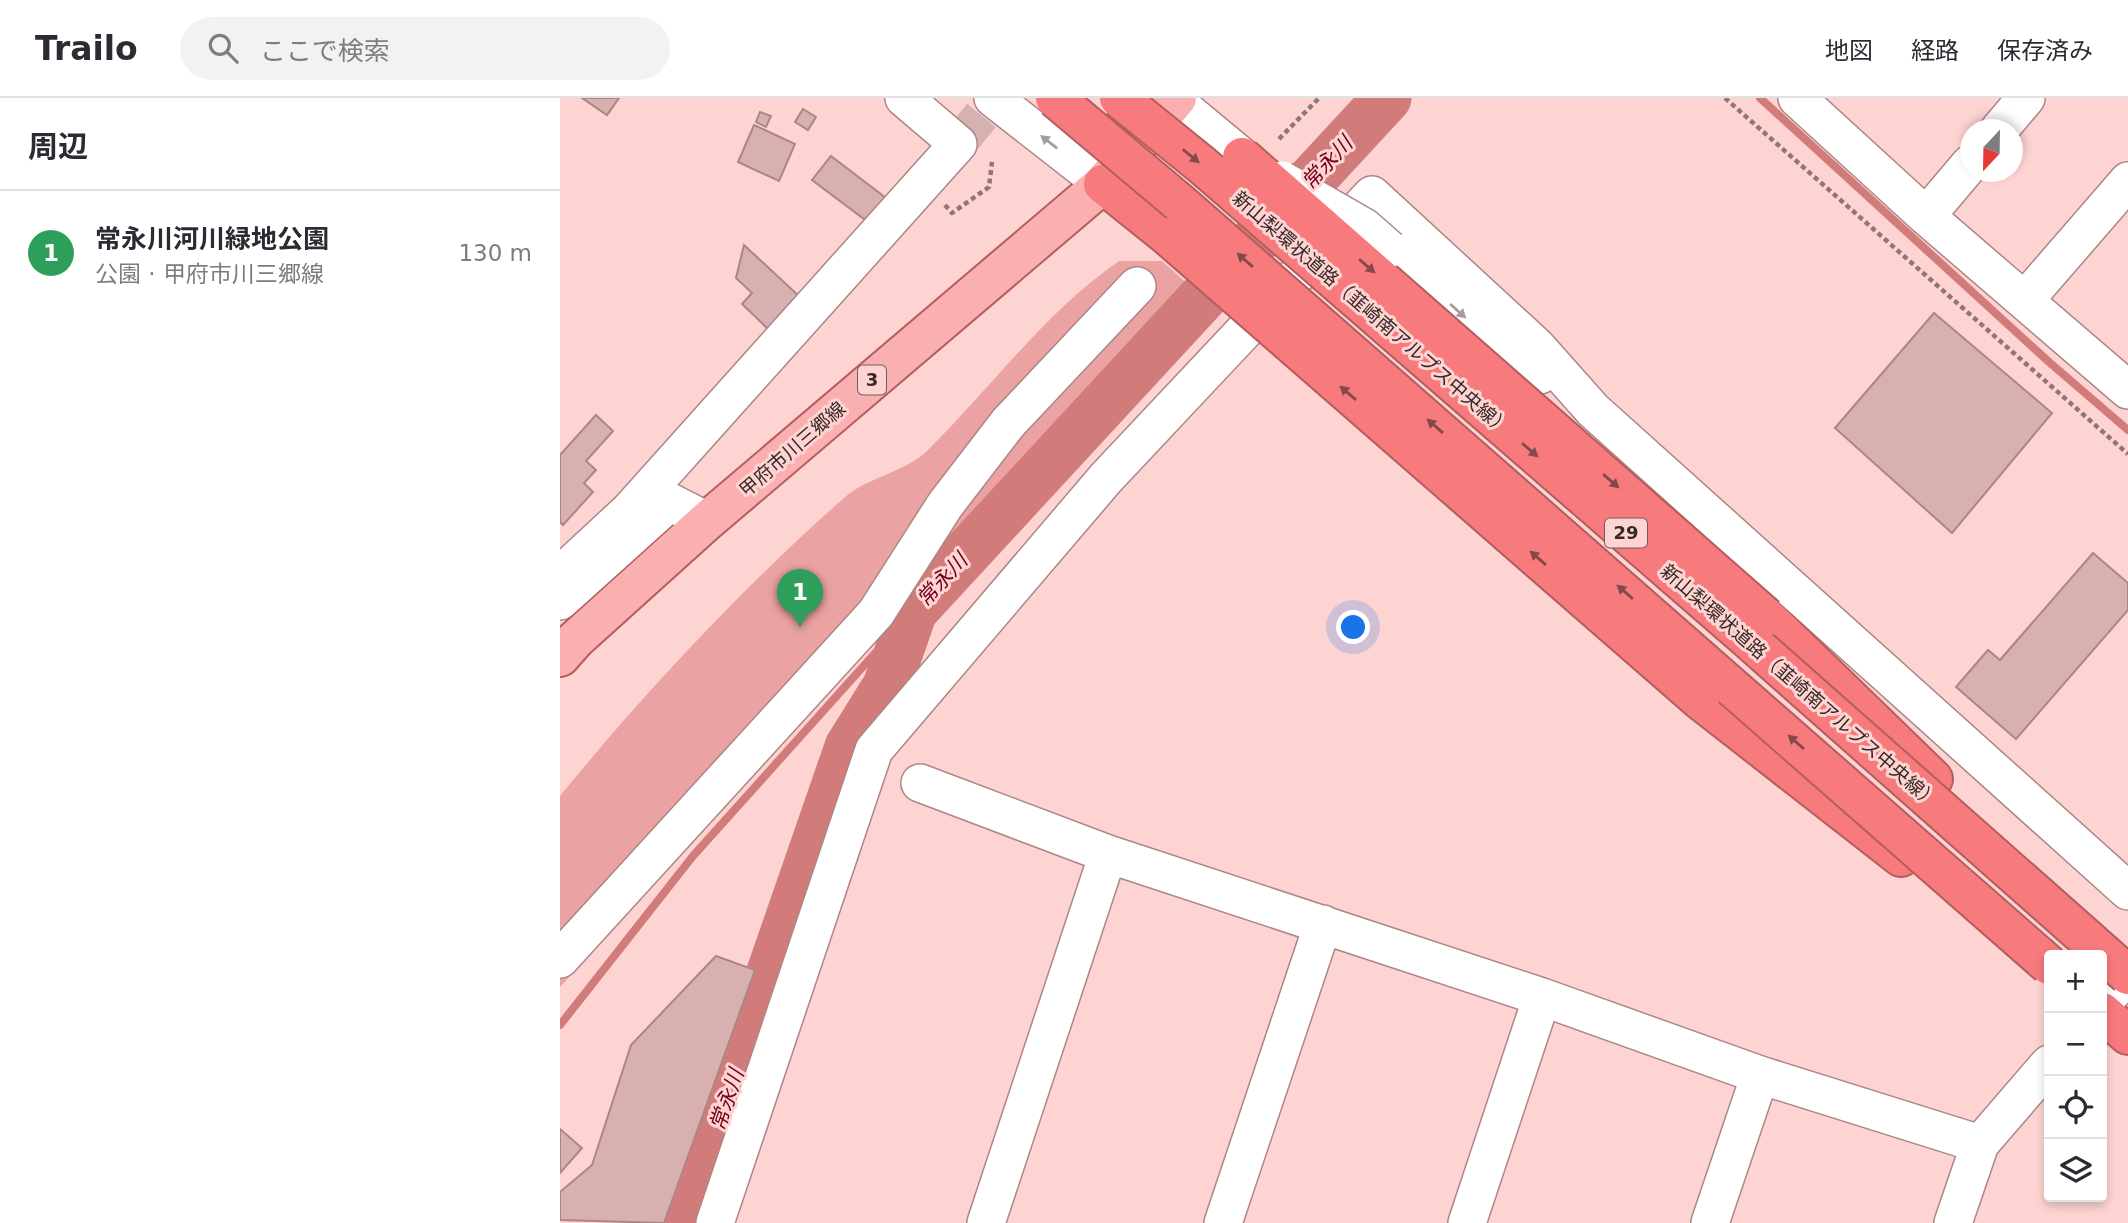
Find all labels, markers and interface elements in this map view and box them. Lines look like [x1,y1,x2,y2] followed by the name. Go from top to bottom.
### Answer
[180,17,670,80] search box
[35,29,138,68] text: Trailo
[204,29,242,67] icon: search
[260,36,390,66] text: ここで検索
[1825,37,1873,65] text: 地図
[1911,37,1959,65] text: 経路
[1997,37,2093,65] text: 保存済み
[1960,119,2023,182] north arrow
[28,129,88,164] text: 周辺
[1297,130,1359,194] water label: 常永川
[1041,134,1059,149] one-way arrow
[1181,149,1199,164] one-way arrow
[1229,186,1515,440] street label: 新山梨環状道路（韮崎南アルプス中央線）
[95,224,329,254] text: 常永川河川緑地公園
[43,240,59,266] text: 1
[458,240,532,266] text: 130 m
[1237,253,1254,268] one-way arrow
[1358,258,1375,274] one-way arrow
[95,261,324,287] text: 公園 · 甲府市川三郷線
[1449,303,1467,319] one-way arrow
[858,366,886,394] road number: 3
[1339,386,1356,401] one-way arrow
[735,397,849,501] street label: 甲府市川三郷線
[1426,418,1444,434] one-way arrow
[1521,441,1538,457] one-way arrow
[1602,473,1620,489] one-way arrow
[1605,519,1647,548] road number: 29
[912,547,974,611] water label: 常永川
[1529,551,1546,566] one-way arrow
[1657,559,1943,813] street label: 新山梨環状道路（韮崎南アルプス中央線）
[777,569,823,627] pin: 1
[1616,584,1634,600] one-way arrow
[1336,610,1370,644] your location
[1787,734,1805,750] one-way arrow
[2044,950,2107,1202] map controls
[2044,950,2107,1013] button: +
[2044,1013,2107,1076] button: −
[705,1064,749,1134] water label: 常永川
[2044,1076,2107,1139] button: locate
[2044,1139,2107,1202] button: layers

